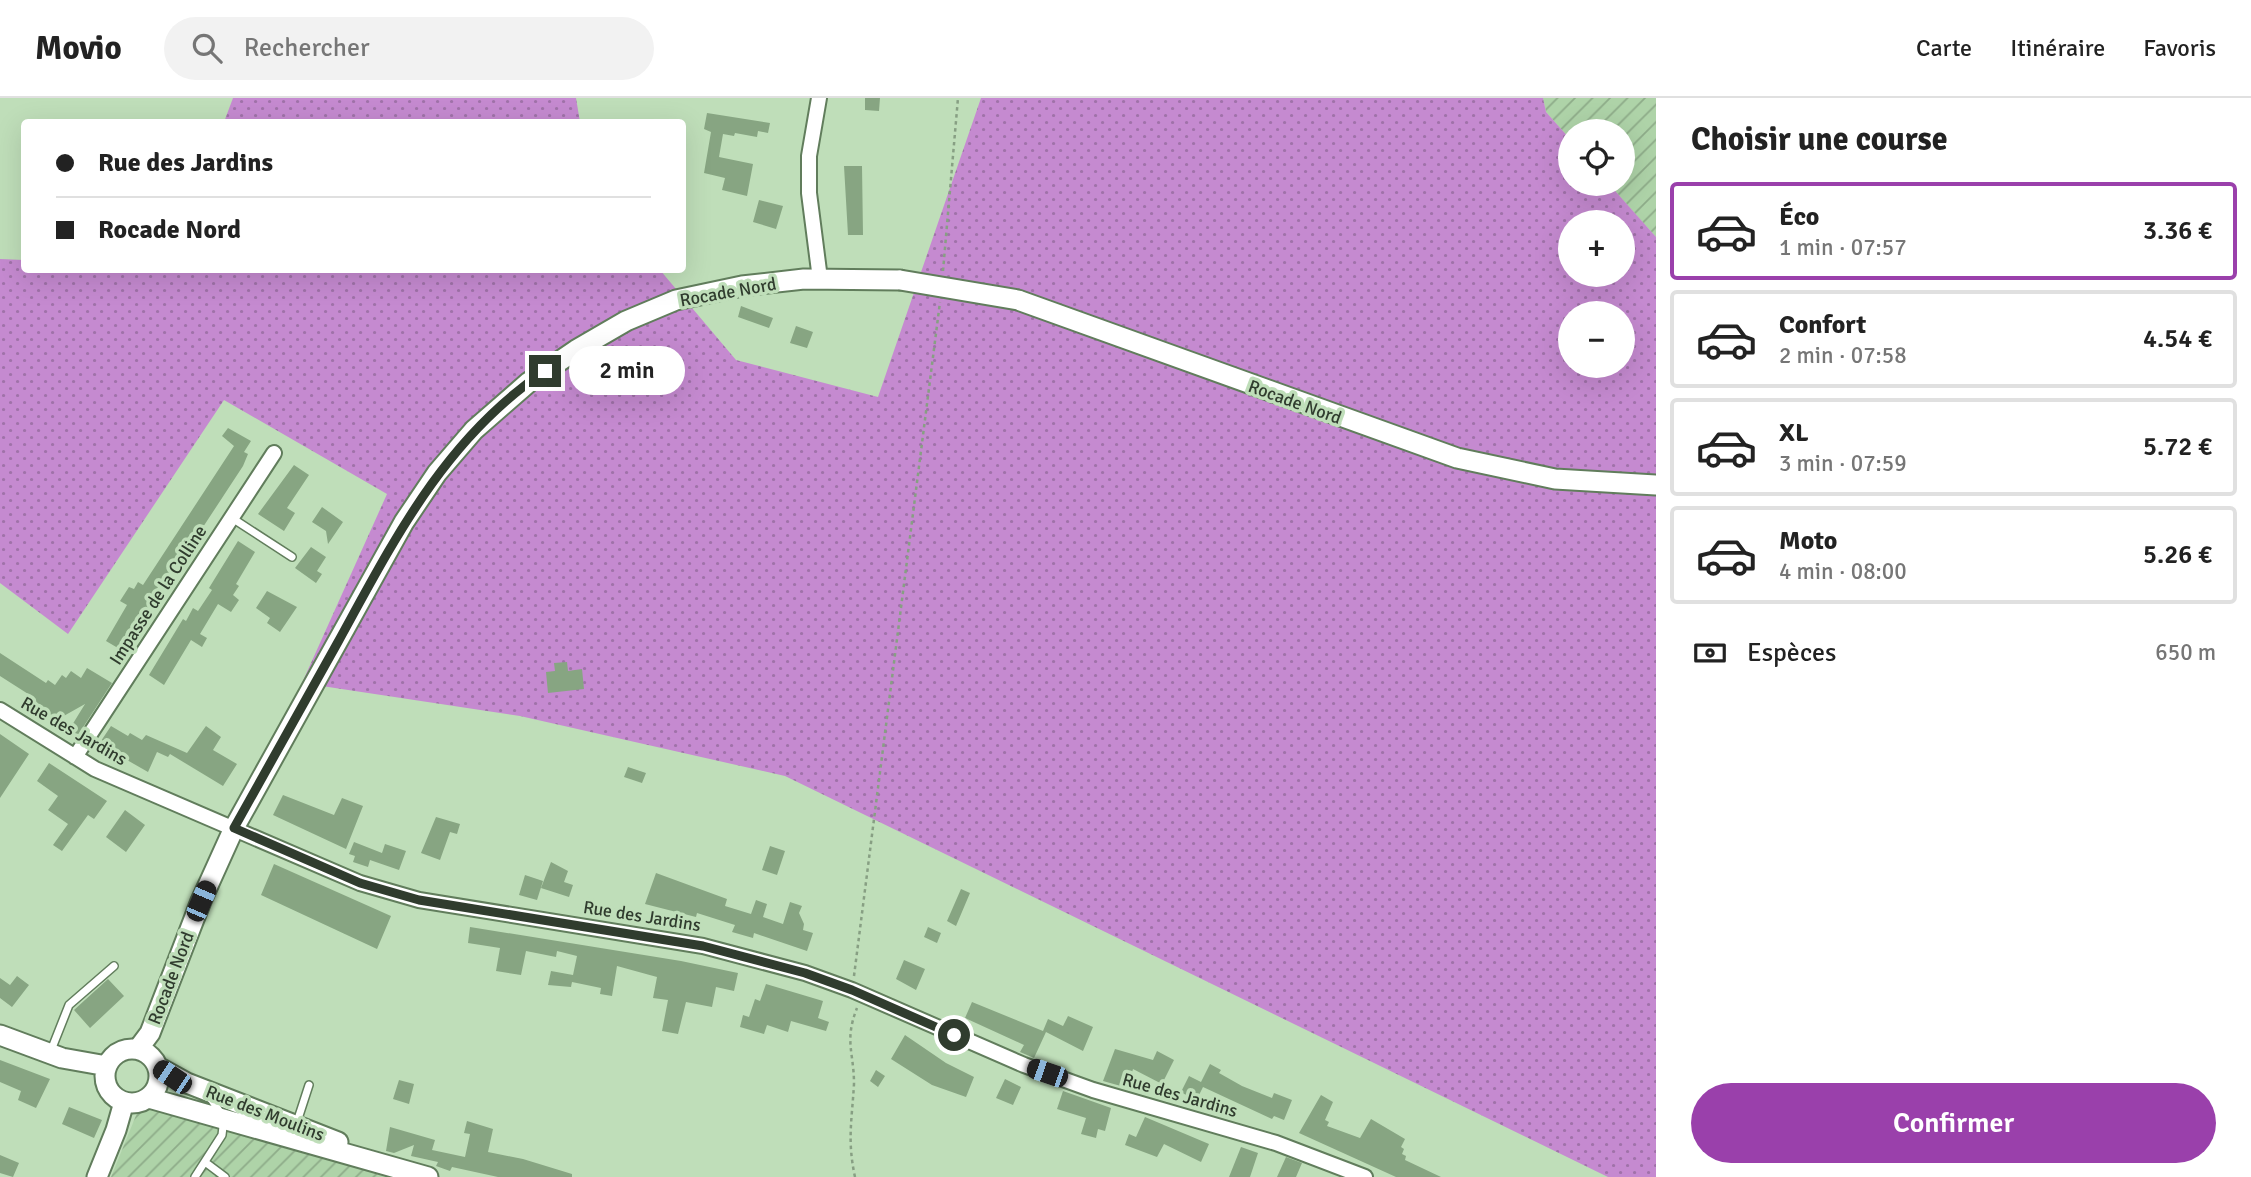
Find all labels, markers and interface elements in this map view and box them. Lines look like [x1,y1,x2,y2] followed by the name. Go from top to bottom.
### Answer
[164,17,654,80] search box
[35,28,122,69] text: Movio
[188,29,226,67] icon: search
[244,32,370,64] text: Rechercher
[1916,33,1972,63] text: Carte
[2010,33,2105,63] text: Itinéraire
[2143,33,2216,63] text: Favoris
[1558,119,1635,378] map controls
[1558,119,1635,196] button: locate
[1691,120,1948,159] text: Choisir une course
[98,147,273,179] text: Rue des Jardins
[1695,200,1758,263] icon: car
[1779,201,1819,233] text: Éco
[1558,210,1635,287] button: +
[98,214,241,246] text: Rocade Nord
[2143,215,2212,247] text: 3.36 €
[1779,233,1907,262] text: 1 min · 07:57
[678,273,778,311] street label: Rocade Nord
[1558,301,1635,378] button: −
[1695,308,1758,371] icon: car
[1779,309,1866,341] text: Confort
[2143,323,2212,355] text: 4.54 €
[1779,341,1907,370] text: 2 min · 07:58
[570,346,685,396] callout: 2 min
[529,355,561,387] route end
[599,356,655,385] text: 2 min
[1245,375,1345,429] street label: Rocade Nord
[1695,416,1758,479] icon: car
[1779,417,1809,449] text: XL
[2143,431,2212,463] text: 5.72 €
[1779,449,1907,478] text: 3 min · 07:59
[105,521,211,669] street label: Impasse de la Colline
[1695,524,1758,587] icon: car
[1779,525,1837,557] text: Moto
[2143,539,2212,571] text: 5.26 €
[1779,557,1907,586] text: 4 min · 08:00
[1691,634,1729,672] icon: cash
[1747,637,1836,669] text: Espèces
[2155,638,2216,667] text: 650 m
[17,692,131,770] street label: Rue des Jardins
[184,878,219,924] car
[582,896,703,936] street label: Rue des Jardins
[143,929,199,1027] street label: Rocade Nord
[938,1019,970,1051] route start
[1024,1056,1071,1090] car
[149,1057,196,1097] car
[1120,1068,1240,1122] street label: Rue des Jardins
[203,1080,327,1146] street label: Rue des Moulins
[1691,1083,2216,1163] button: Confirmer

